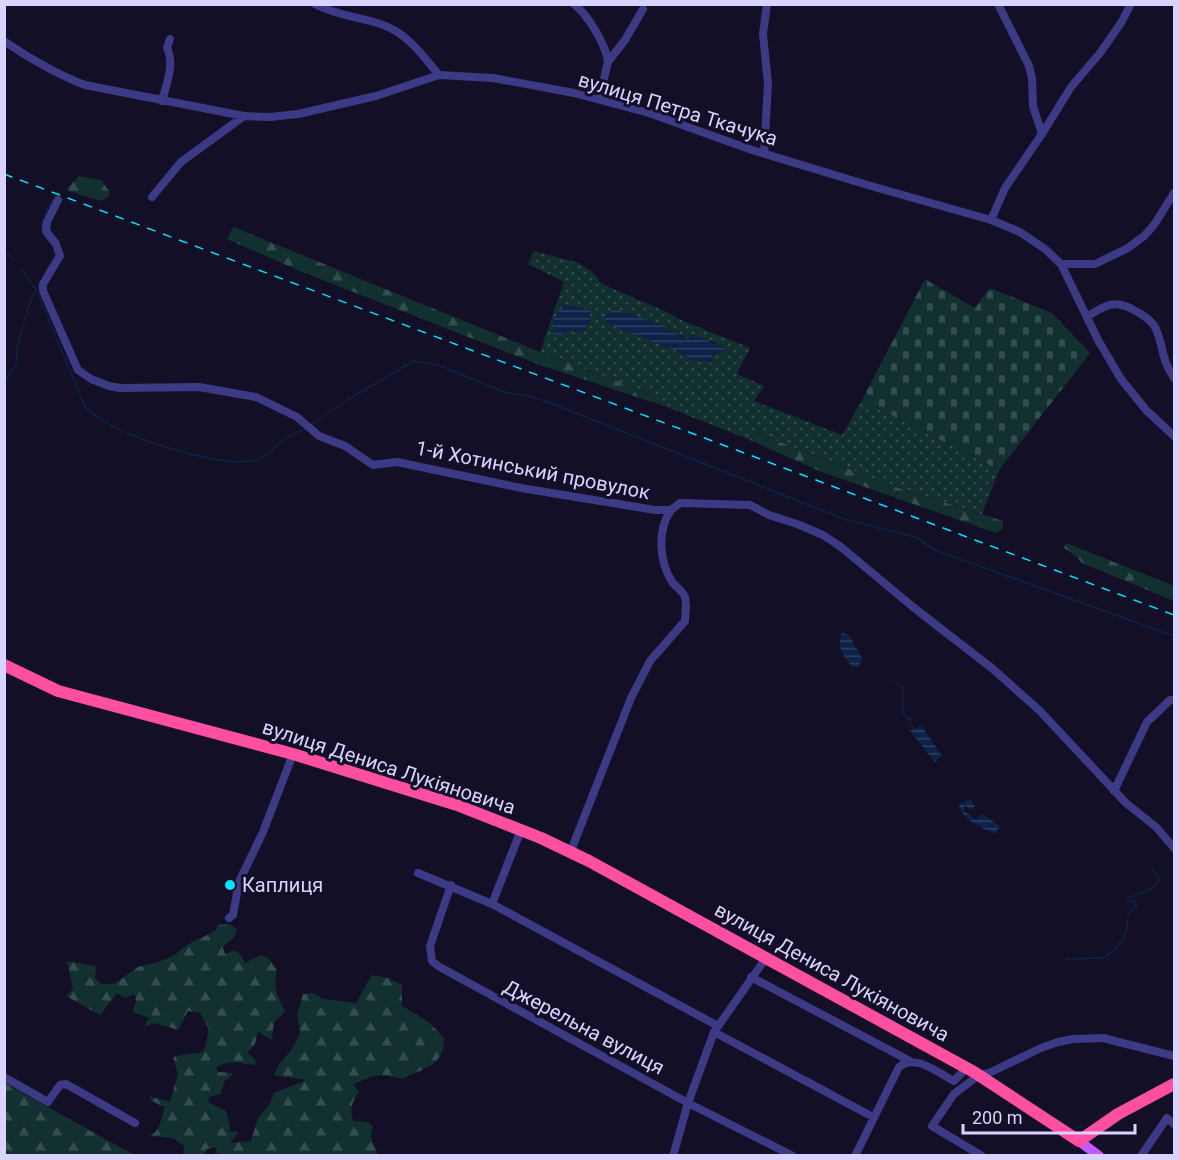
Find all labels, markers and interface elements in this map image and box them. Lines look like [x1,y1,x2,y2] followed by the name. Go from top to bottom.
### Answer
[575,67,781,151] street label: вулиця Петра Ткачука
[414,436,652,505] street label: 1-й Хотинський провулок
[260,715,518,819] street label: вулиця Дениса Лукіяновича
[242,873,323,897] place label: Каплиця
[223,878,237,892] marker: Каплиця
[711,897,953,1047] street label: вулиця Дениса Лукіяновича
[499,974,669,1080] street label: Джерельна вулиця
[963,1097,1136,1135] scale bar
[972,1107,1023,1128] text: 200 m

